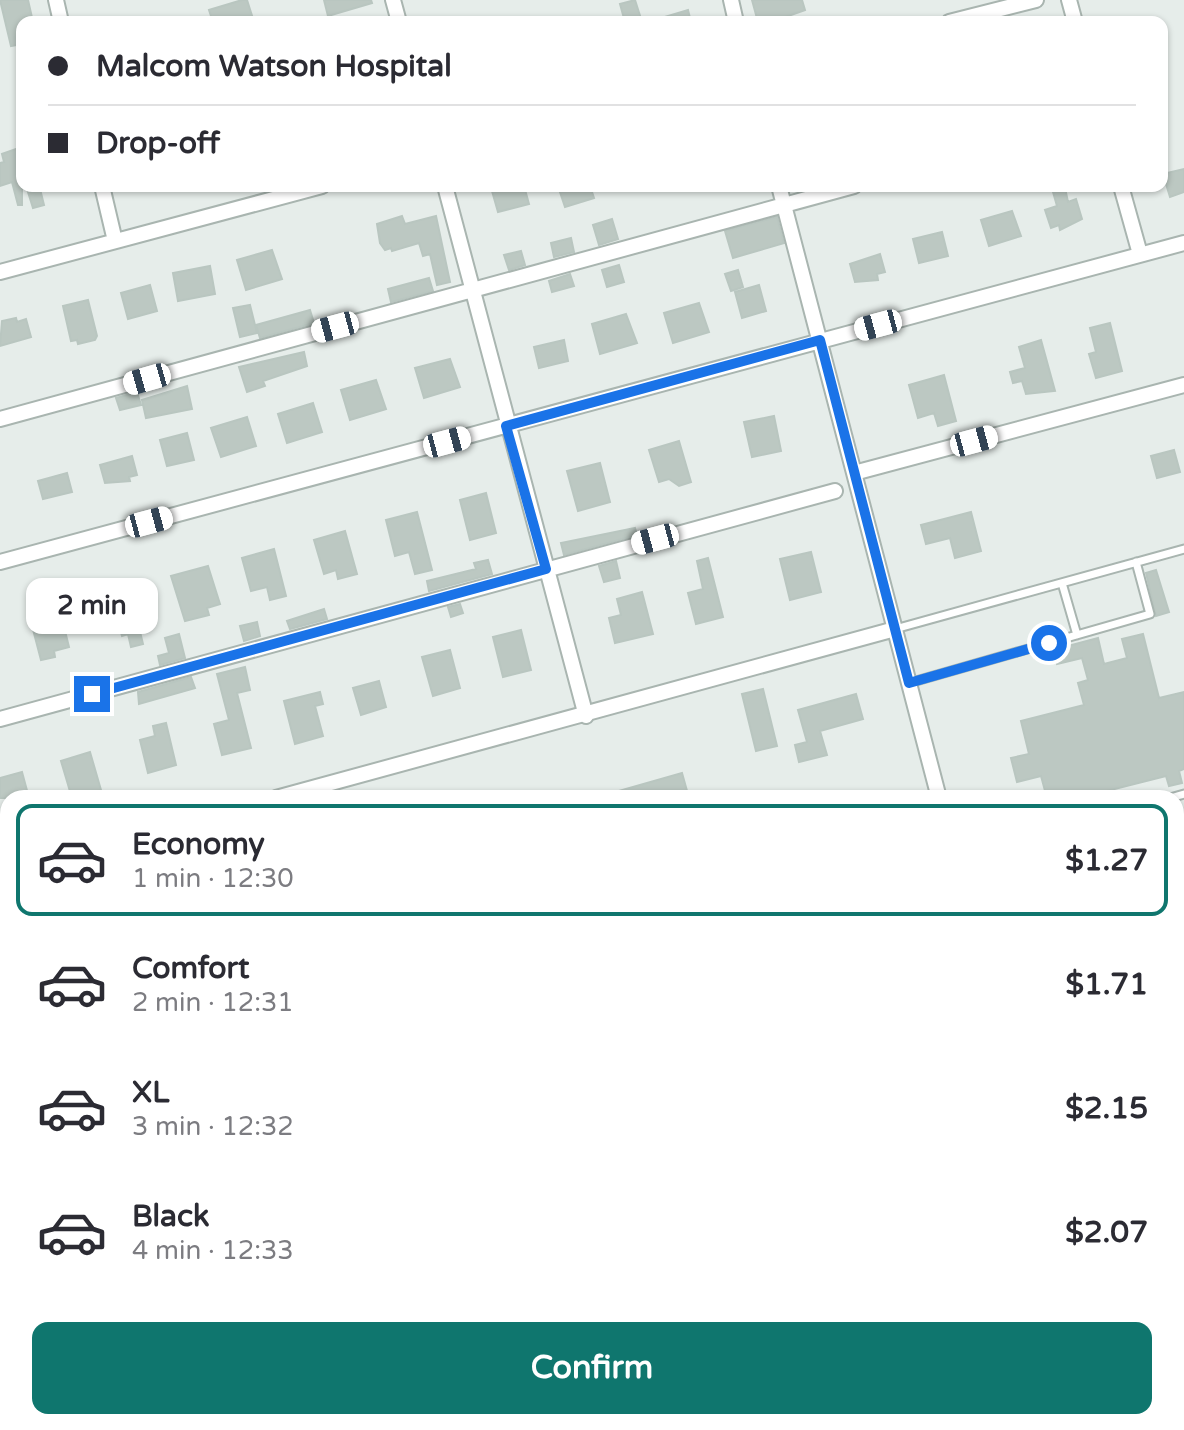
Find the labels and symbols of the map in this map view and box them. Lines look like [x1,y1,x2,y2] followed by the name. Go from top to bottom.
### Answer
[852,307,904,343] car
[309,309,361,345] car
[121,361,173,397] car
[948,423,1000,459] car
[421,424,473,460] car
[123,504,175,540] car
[629,521,681,557] car
[26,578,158,634] callout: 2 min
[1031,625,1067,661] route start
[74,676,110,712] route end

